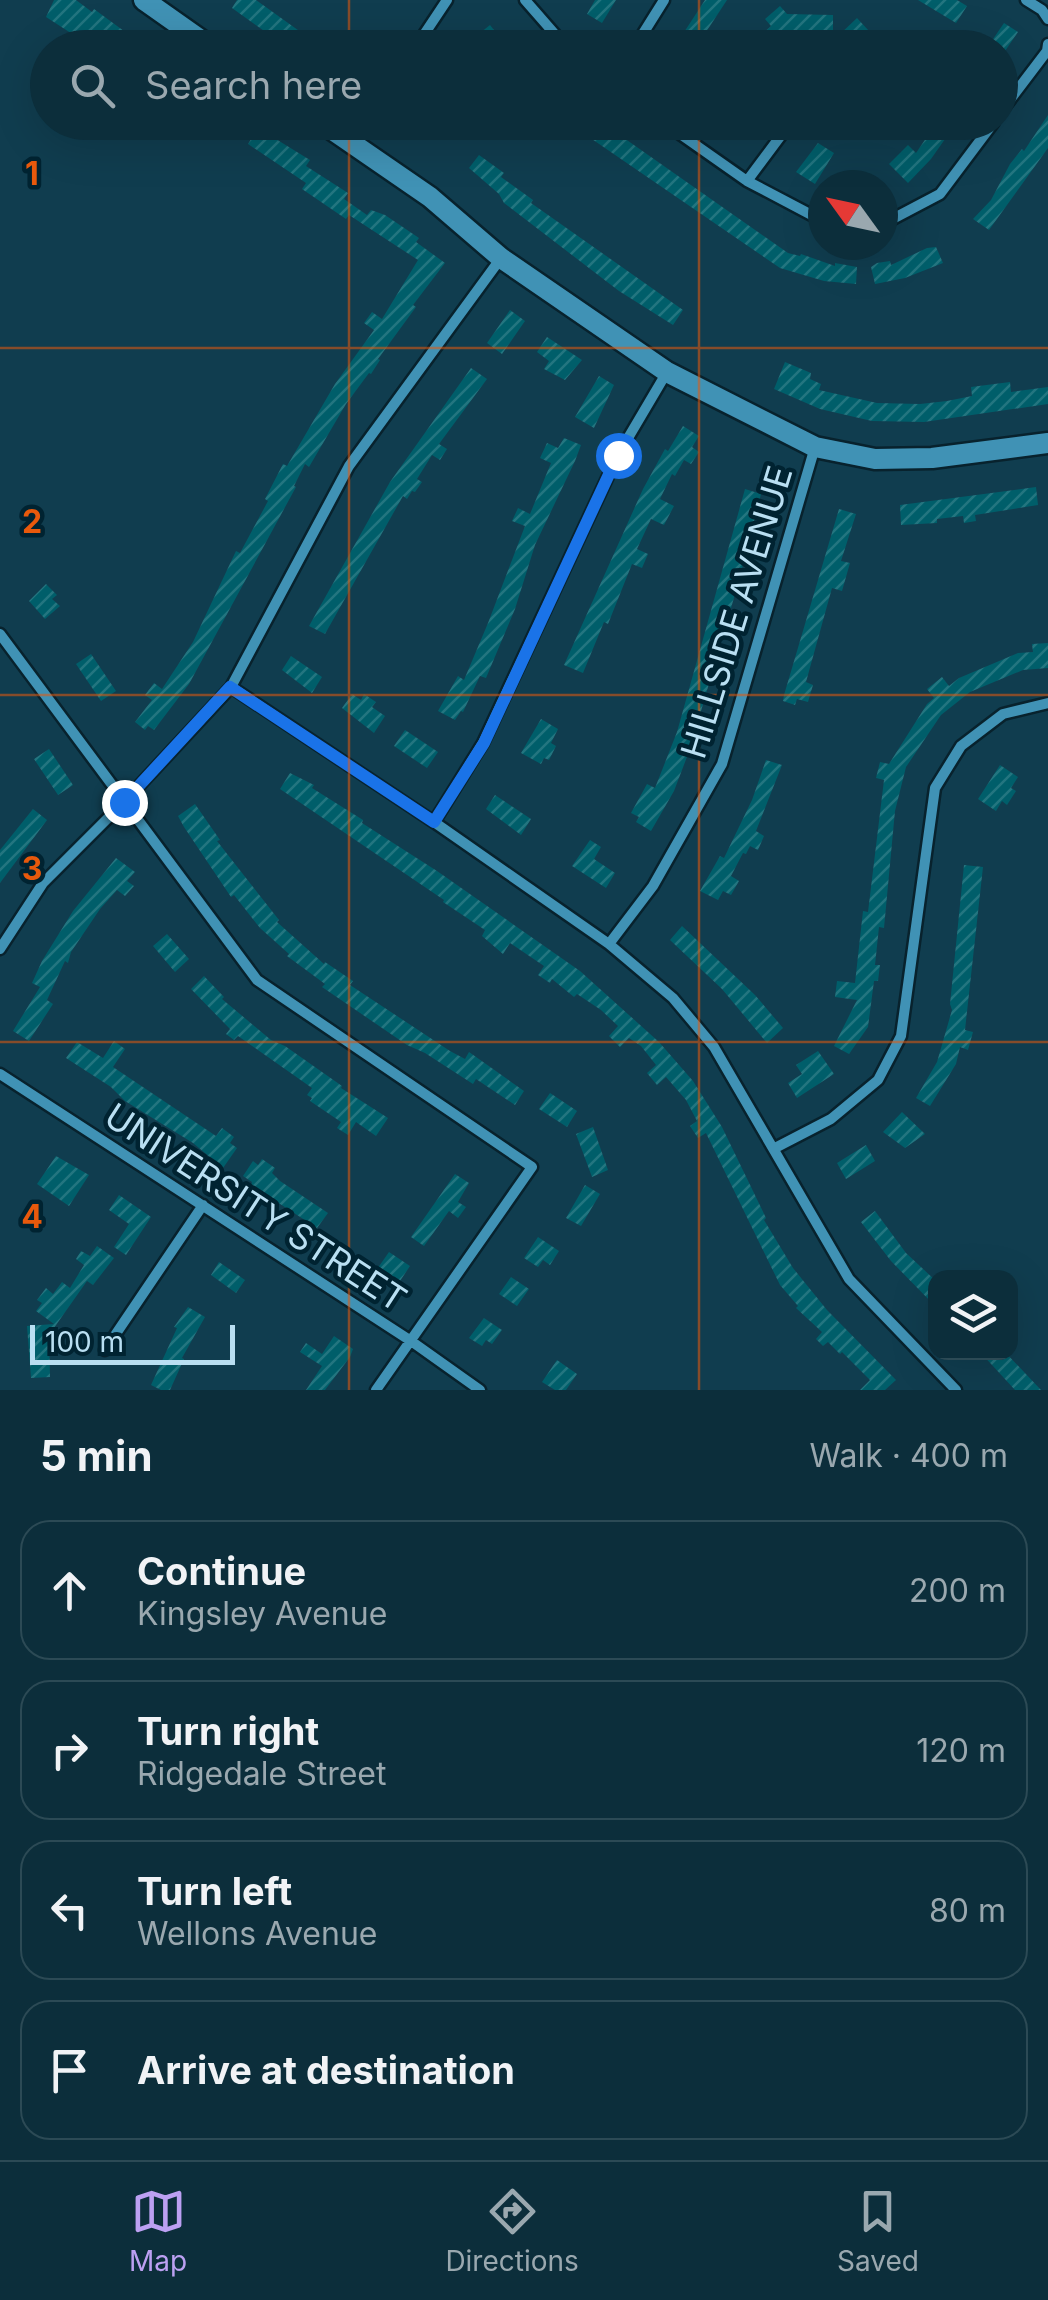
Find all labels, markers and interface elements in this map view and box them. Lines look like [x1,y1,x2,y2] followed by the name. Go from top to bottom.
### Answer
[30,30,1018,140] search box
[65,58,120,113] icon: search
[145,62,362,108] text: Search here
[25,154,39,193] text: 1
[808,170,898,260] north arrow
[596,433,642,479] route start
[672,461,800,763] street label: HILLSIDE AVENUE
[22,502,42,541] text: 2
[102,780,148,826] route end
[22,849,42,888] text: 3
[98,1094,414,1320] street label: UNIVERSITY STREET
[21,1197,43,1236] text: 4
[928,1270,1018,1360] map controls
[928,1270,1018,1360] button: layers
[30,1320,235,1364] scale bar
[45,1325,124,1359] text: 100 m
[40,1430,153,1481] text: 5 min
[810,1436,1008,1475] text: Walk · 400 m
[137,1548,306,1594] text: Continue
[42,1563,97,1618] icon: ahead
[909,1571,1006,1610] text: 200 m
[137,1594,387,1633] text: Kingsley Avenue
[137,1708,319,1754] text: Turn right
[42,1723,97,1778] icon: right
[916,1731,1006,1770] text: 120 m
[137,1754,386,1793] text: Ridgedale Street
[137,1868,292,1914] text: Turn left
[42,1883,97,1938] icon: left
[929,1891,1006,1930] text: 80 m
[137,1914,377,1953] text: Wellons Avenue
[42,2043,97,2098] icon: arrive
[137,2047,515,2093] text: Arrive at destination
[129,2184,187,2278] tab: Map
[445,2184,579,2278] tab: Directions
[837,2184,919,2278] tab: Saved

